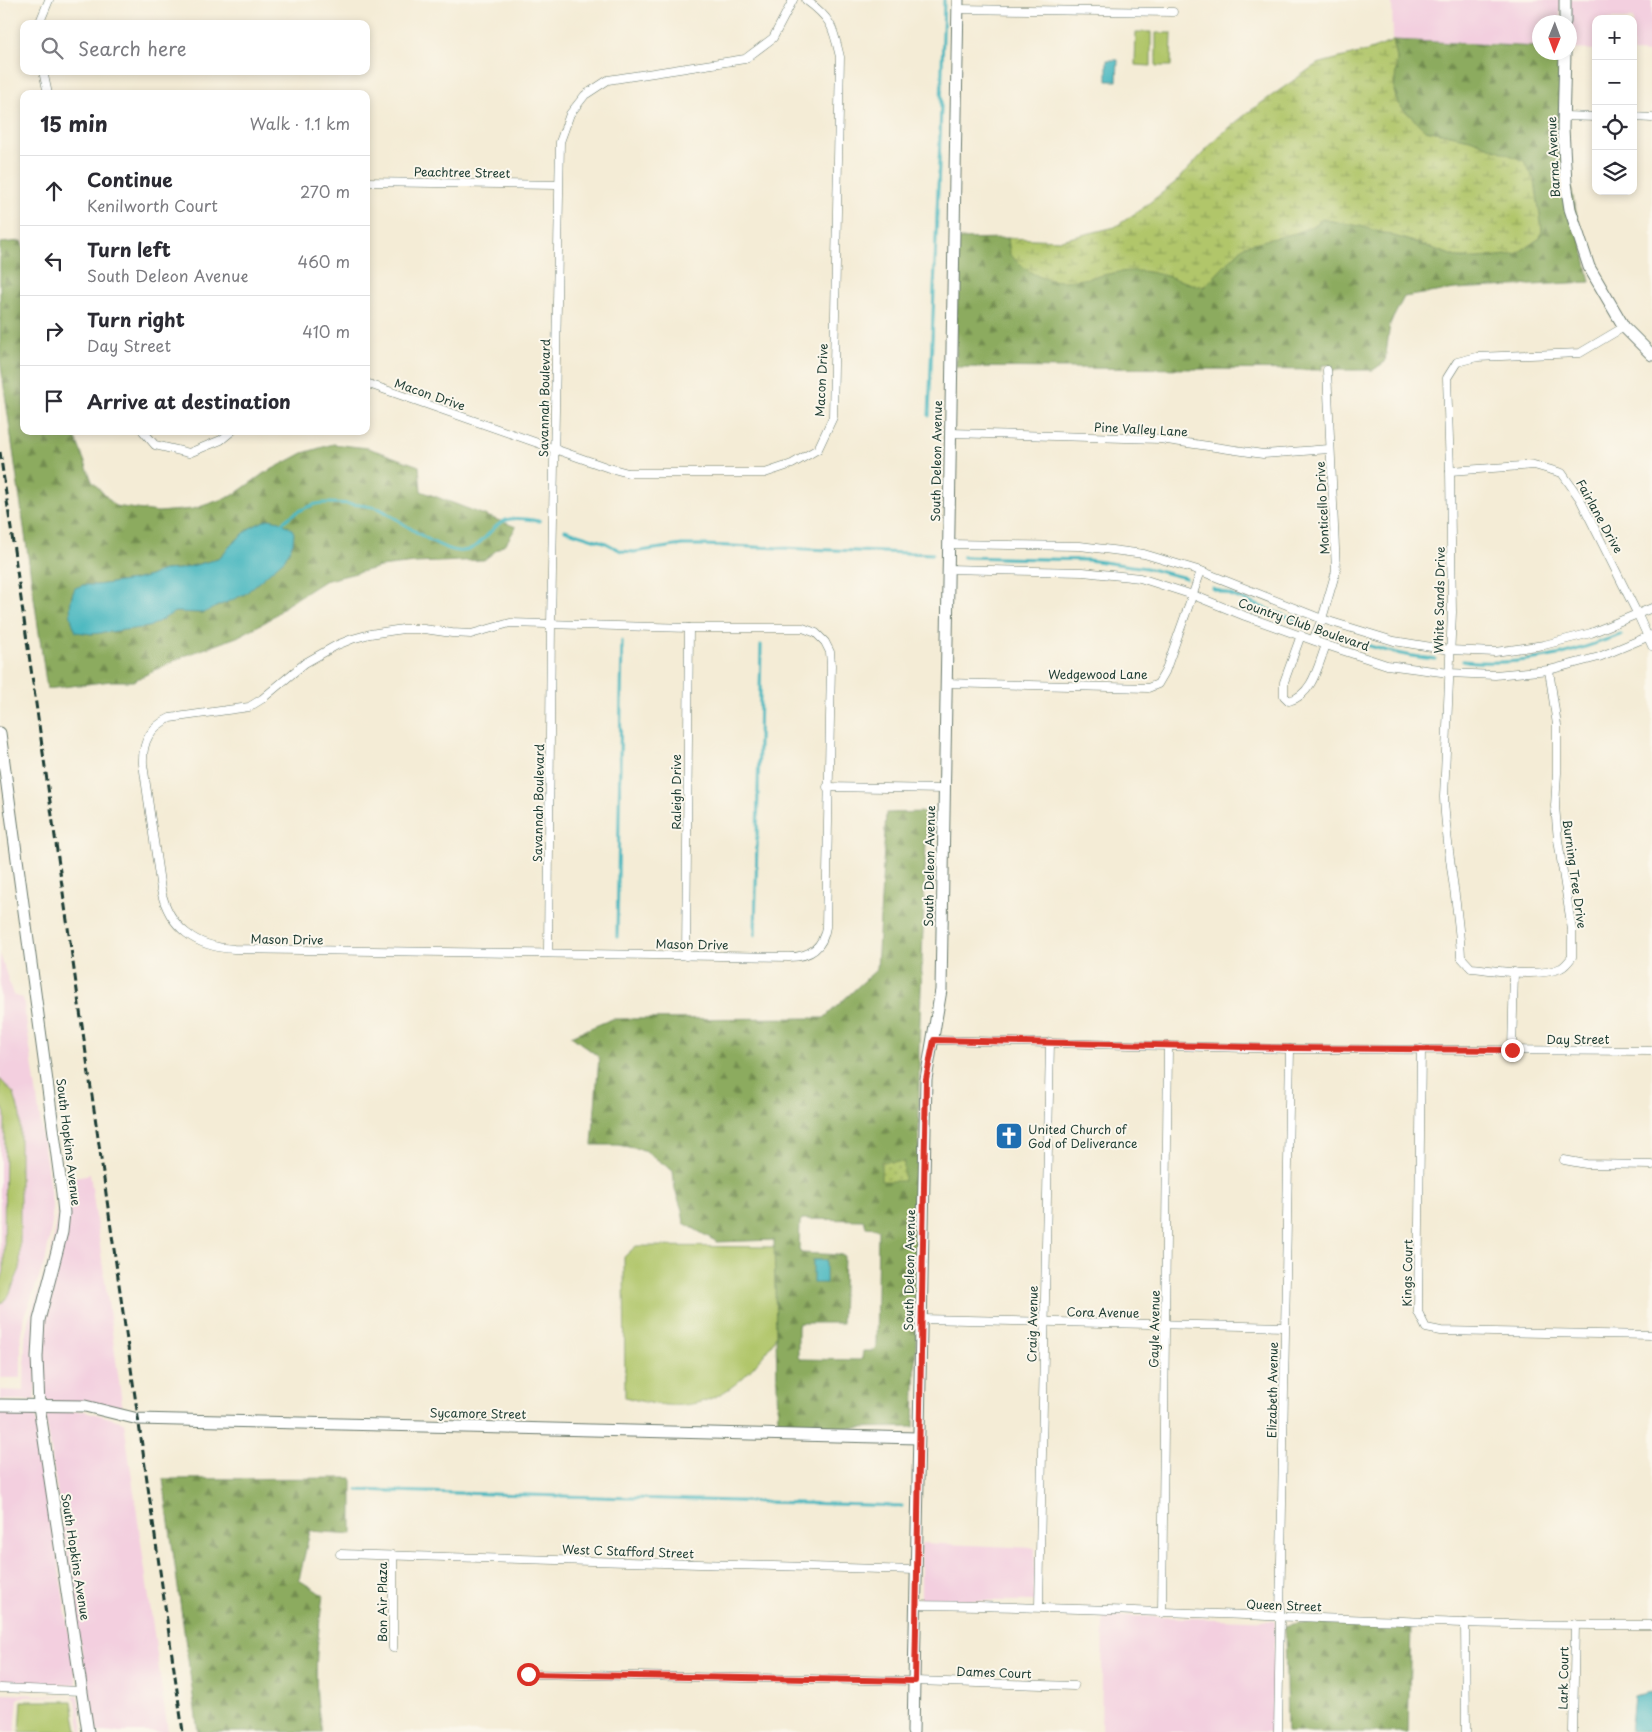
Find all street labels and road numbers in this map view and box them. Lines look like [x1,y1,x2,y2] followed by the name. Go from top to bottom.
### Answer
[1542,116,1564,198] street label: Barna Avenue
[414,162,511,182] street label: Peachtree Street
[534,338,554,457] street label: Savannah Boulevard
[810,343,832,417] street label: Macon Drive
[392,374,468,414] street label: Macon Drive
[926,400,946,522] street label: South Deleon Avenue
[1094,418,1189,440] street label: Pine Valley Lane
[1311,461,1333,555] street label: Monticello Drive
[1572,476,1628,556] street label: Fairlane Drive
[1429,546,1449,654] street label: White Sands Drive
[1236,593,1373,655] street label: Country Club Boulevard
[1048,665,1148,683] street label: Wedgewood Lane
[528,743,548,862] street label: Savannah Boulevard
[667,754,685,830] street label: Raleigh Drive
[919,805,939,927] street label: South Deleon Avenue
[1558,818,1592,930] street label: Burning Tree Drive
[250,929,324,949] street label: Mason Drive
[655,934,729,954] street label: Mason Drive
[1546,1030,1610,1048] street label: Day Street
[52,1077,86,1207] street label: South Hopkins Avenue
[899,1209,919,1331] street label: South Deleon Avenue
[1397,1239,1417,1307] street label: Kings Court
[1022,1285,1042,1363] street label: Craig Avenue
[1144,1289,1164,1368] street label: Gayle Avenue
[1066,1302,1140,1322] street label: Cora Avenue
[1262,1341,1282,1438] street label: Elizabeth Avenue
[430,1403,527,1423] street label: Sycamore Street
[57,1492,95,1622] street label: South Hopkins Avenue
[562,1540,694,1562] street label: West C Stafford Street
[373,1562,391,1642] street label: Bon Air Plaza
[1246,1595,1322,1615] street label: Queen Street
[1553,1646,1573,1710] street label: Lark Court
[956,1662,1032,1682] street label: Dames Court

